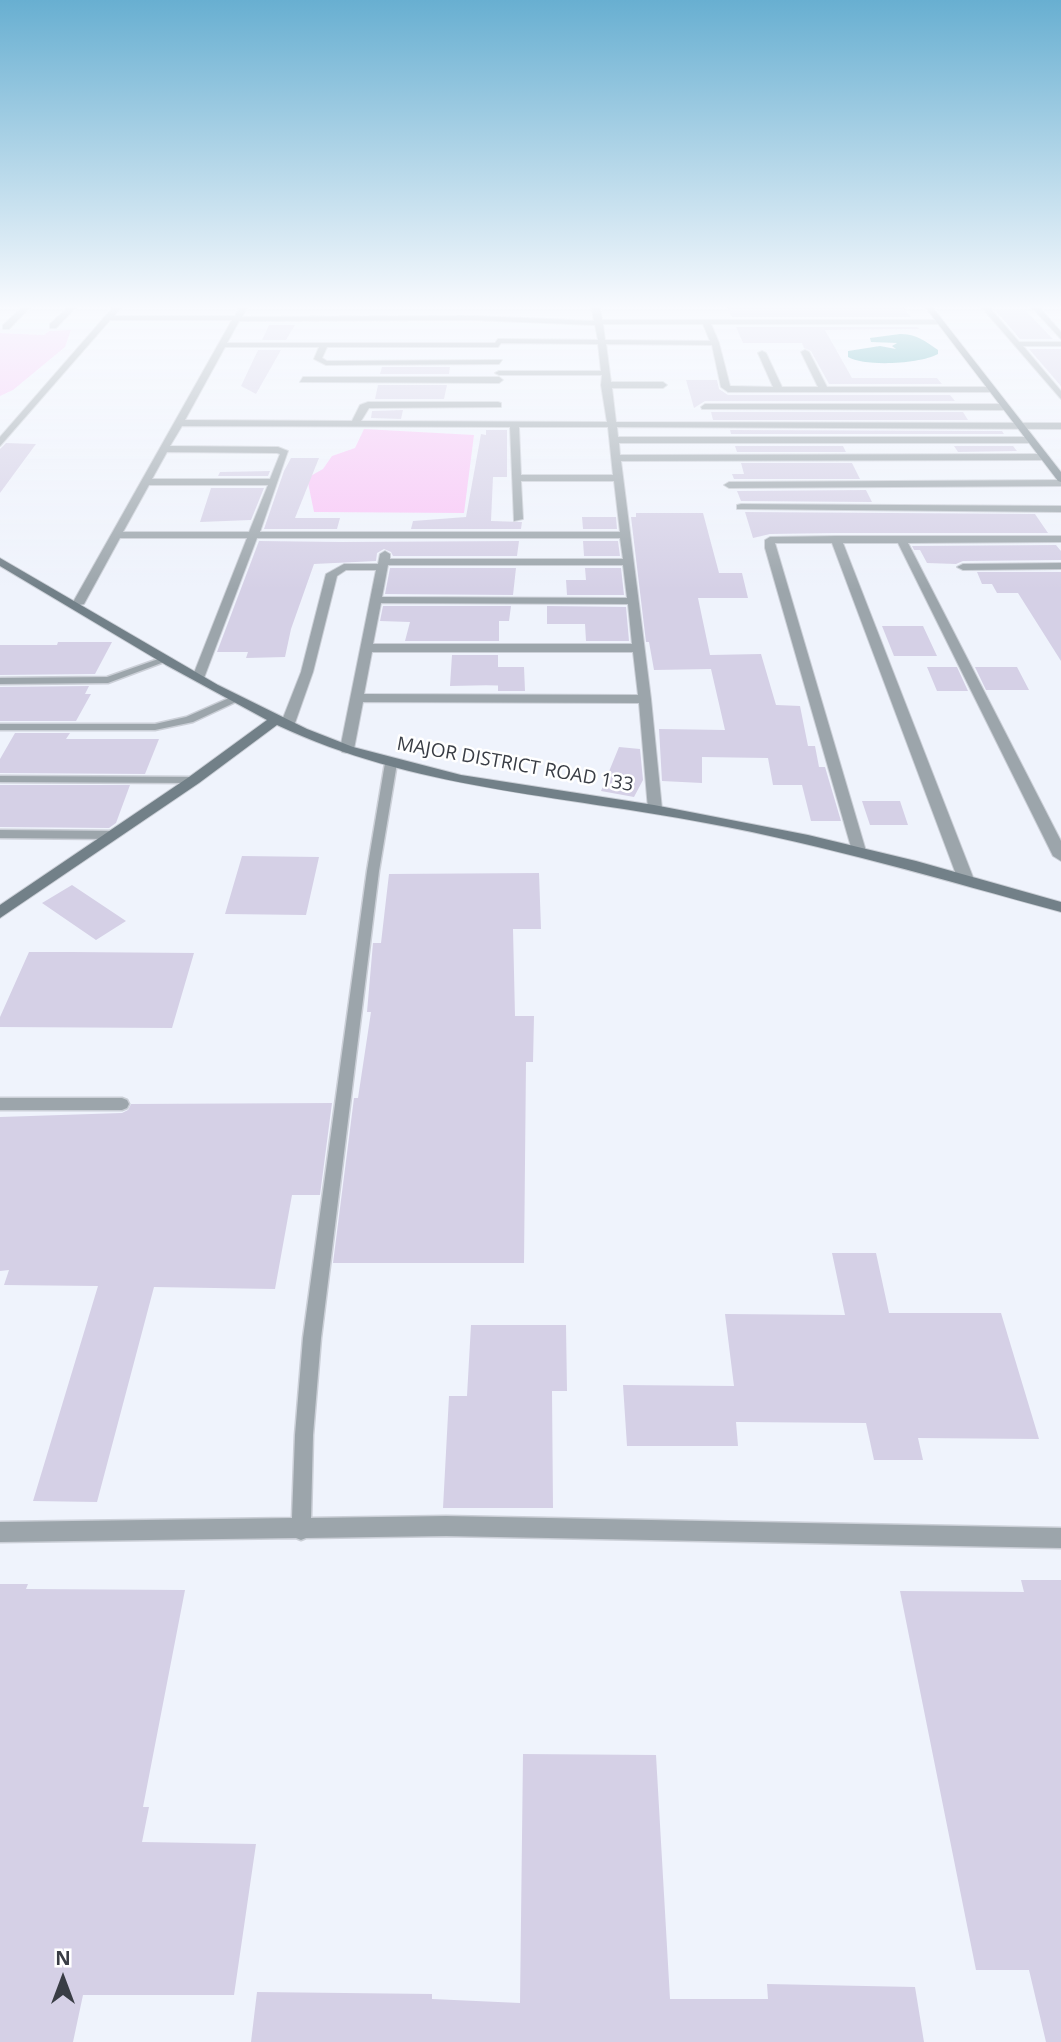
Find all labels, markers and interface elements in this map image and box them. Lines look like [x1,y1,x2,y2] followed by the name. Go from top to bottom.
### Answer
[395,733,635,797] street label: MAJOR DISTRICT ROAD 133
[28,1944,98,2014] north arrow
[55,1945,71,1971] text: N

